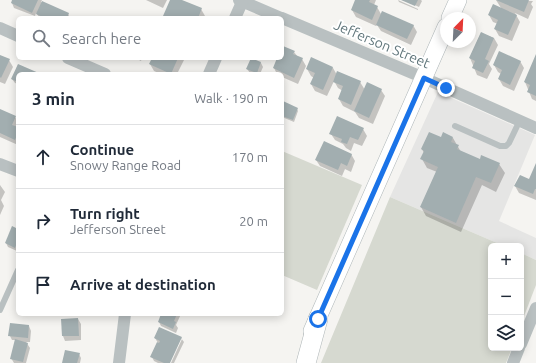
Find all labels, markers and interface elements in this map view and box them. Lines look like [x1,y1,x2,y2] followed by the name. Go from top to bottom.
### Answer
[440,12,476,48] north arrow
[16,16,284,60] search box
[332,17,433,72] street label: Jefferson Street
[30,27,52,49] icon: search
[62,30,141,47] text: Search here
[437,79,455,97] route end
[32,89,75,108] text: 3 min
[194,91,268,105] text: Walk · 190 m
[70,141,134,158] text: Continue
[32,146,54,168] icon: ahead
[232,150,268,164] text: 170 m
[70,158,181,172] text: Snowy Range Road
[70,205,140,222] text: Turn right
[32,210,54,232] icon: right
[239,214,268,228] text: 20 m
[70,222,166,236] text: Jefferson Street
[488,243,524,351] map controls
[488,243,524,279] button: +
[32,274,54,296] icon: arrive
[70,276,216,293] text: Arrive at destination
[488,279,524,315] button: −
[309,310,327,328] route start
[488,315,524,351] button: layers

